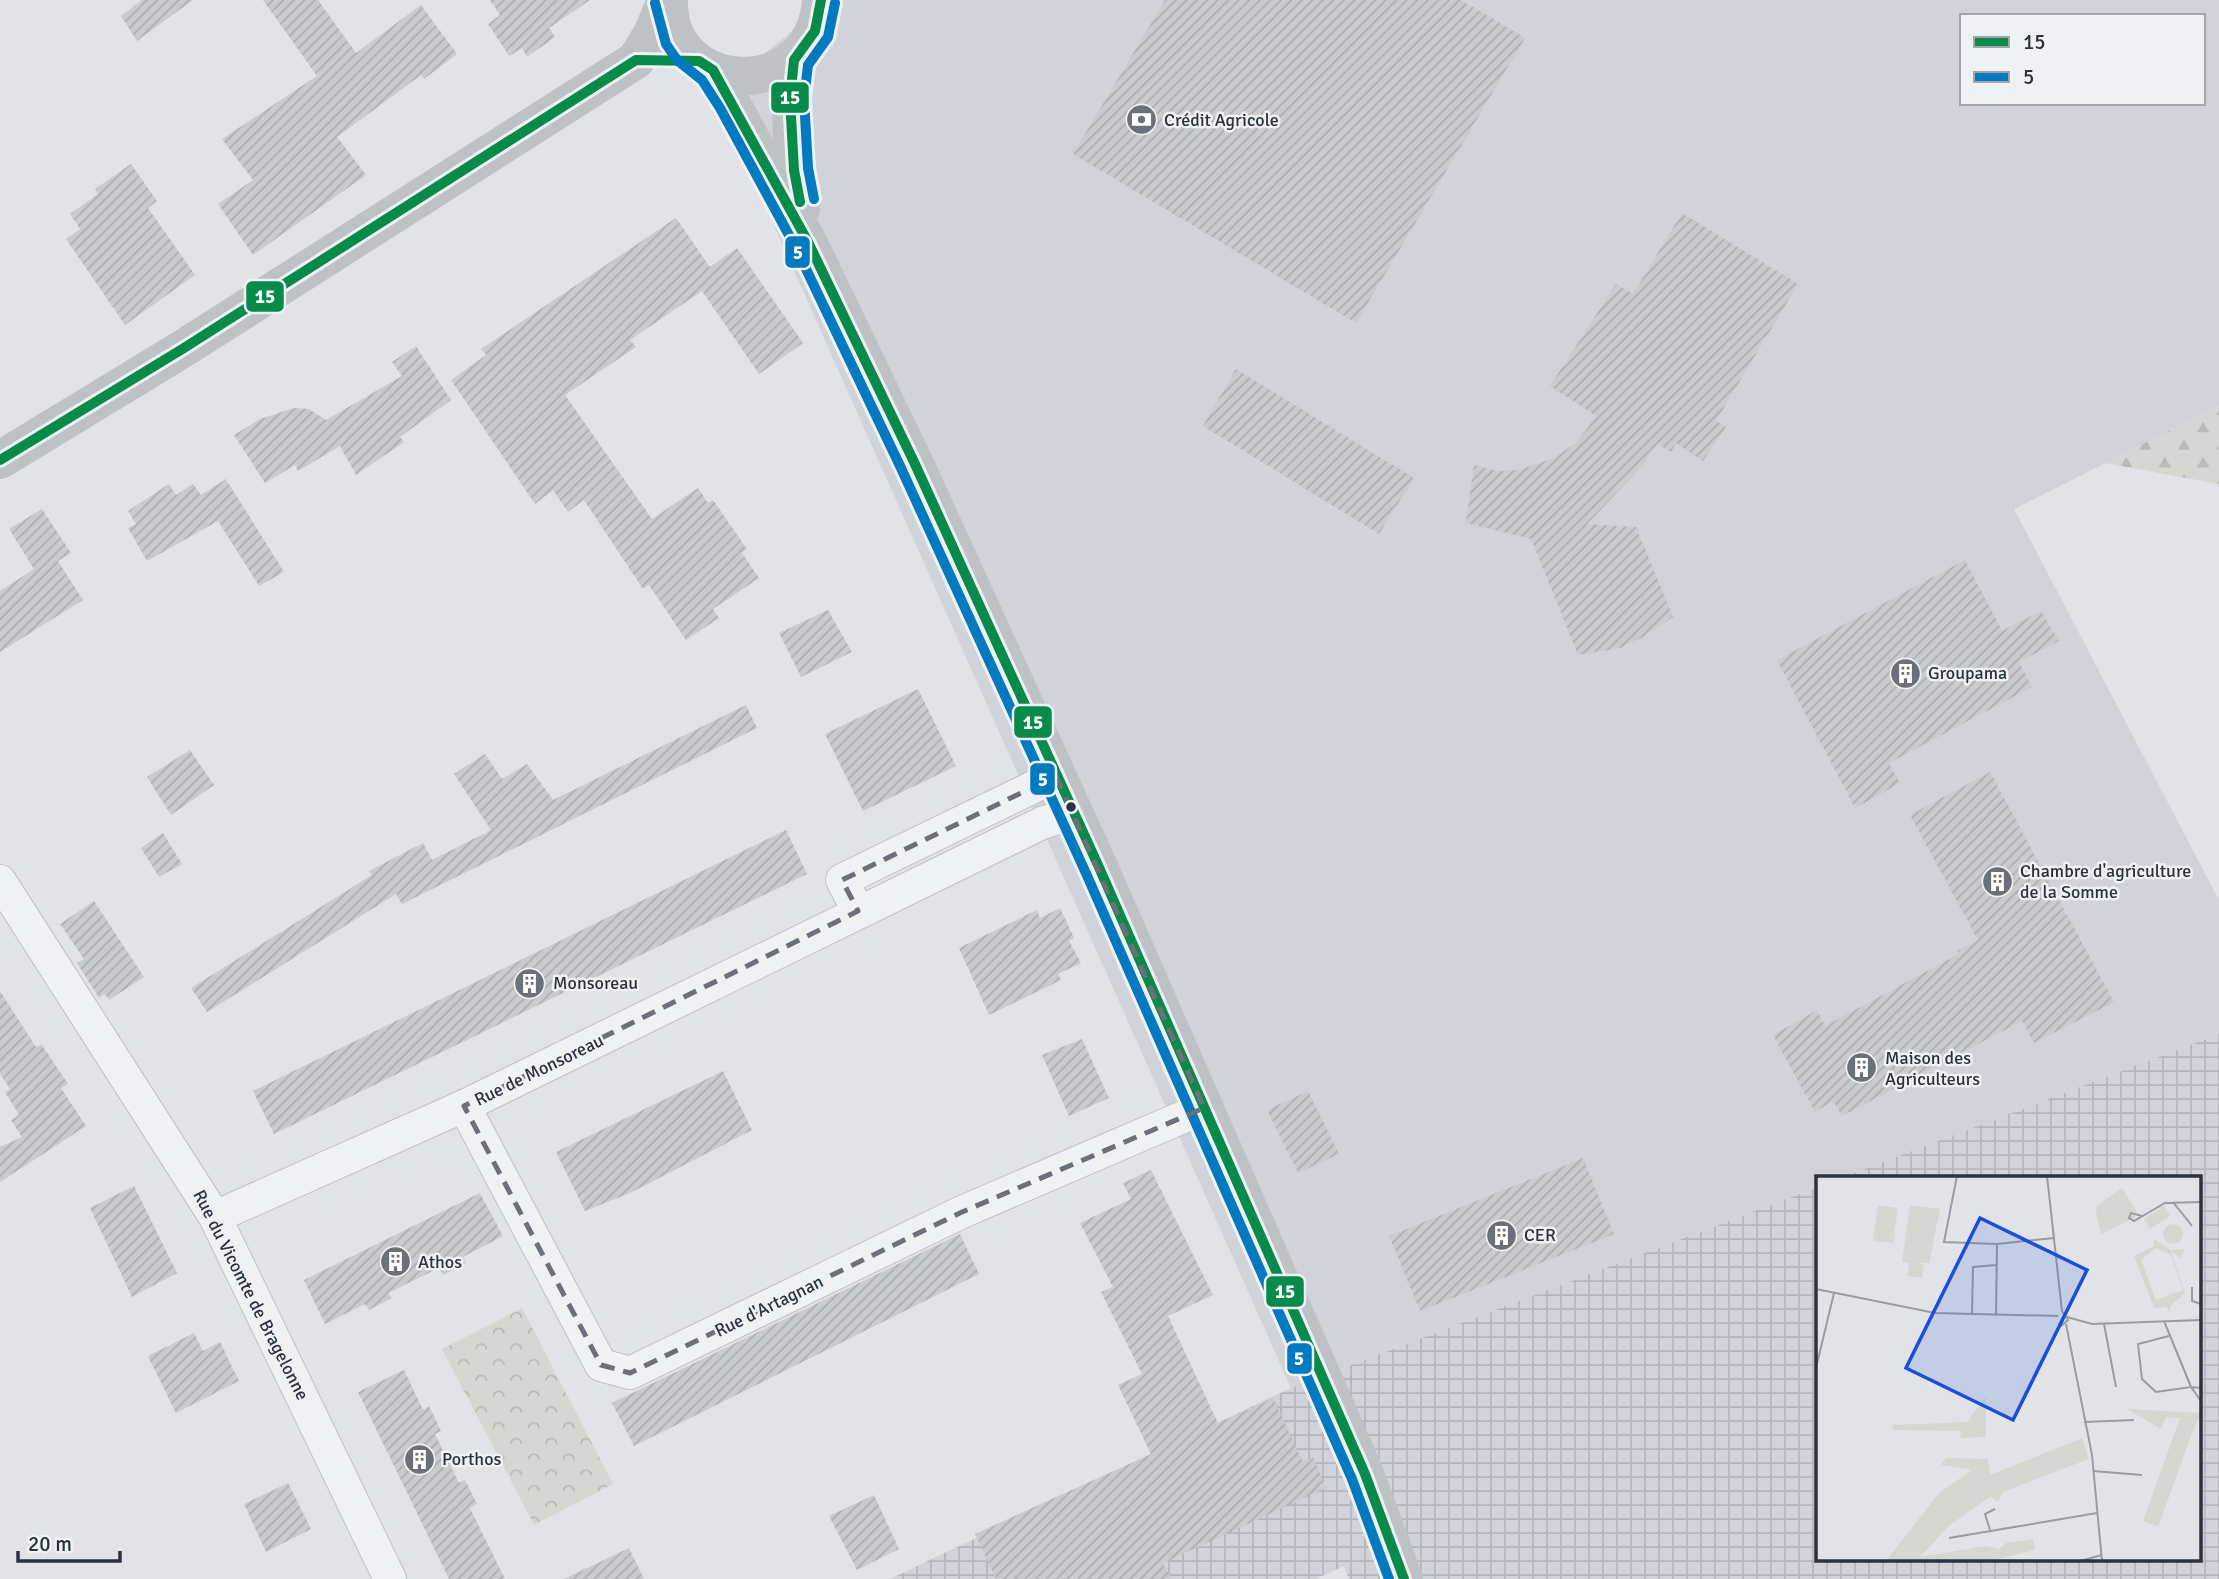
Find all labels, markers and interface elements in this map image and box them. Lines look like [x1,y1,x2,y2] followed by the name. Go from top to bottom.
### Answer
[1960,14,2205,105] legend
[2023,29,2046,55] text: 15
[2023,64,2034,90] text: 5
[770,81,810,114] line badge: 15
[780,86,800,110] text: 15
[1124,103,1158,137] bank icon: Crédit Agricole
[1164,109,1279,131] place label: Crédit Agricole
[784,235,811,269] line badge: 5
[793,241,803,265] text: 5
[245,280,285,313] line badge: 15
[255,285,275,309] text: 15
[1888,656,1922,690] building icon: Groupama
[1928,662,2007,684] place label: Groupama
[1013,705,1053,739] line badge: 15
[1023,711,1043,735] text: 15
[1029,762,1056,796] line badge: 5
[1038,768,1048,792] text: 5
[1064,800,1078,814] unlabelled marker
[2020,860,2191,903] place label: Chambre d'agriculture de la Somme
[1980,864,2014,898] building icon: Chambre d'agriculture de la Somme
[513,966,547,1000] building icon: Monsoreau
[553,972,638,994] place label: Monsoreau
[471,1029,607,1111] street label: Rue de Monsoreau
[1885,1047,1980,1090] place label: Maison des Agriculteurs
[1845,1051,1879,1085] building icon: Maison des Agriculteurs
[1816,1176,2202,1562] inset map
[188,1186,314,1404] street label: Rue du Vicomte de Bragelonne
[1484,1218,1518,1252] building icon: CER
[1524,1224,1556,1246] place label: CER
[378,1245,412,1279] building icon: Athos
[418,1251,462,1273] place label: Athos
[711,1270,827,1342] street label: Rue d'Artagnan
[1265,1275,1305,1308] line badge: 15
[1275,1280,1295,1304] text: 15
[1286,1342,1313,1375] line badge: 5
[1294,1347,1304,1371] text: 5
[402,1442,436,1476] building icon: Porthos
[442,1448,502,1470] place label: Porthos
[18,1520,119,1564] scale bar
[28,1531,72,1557] text: 20 m

